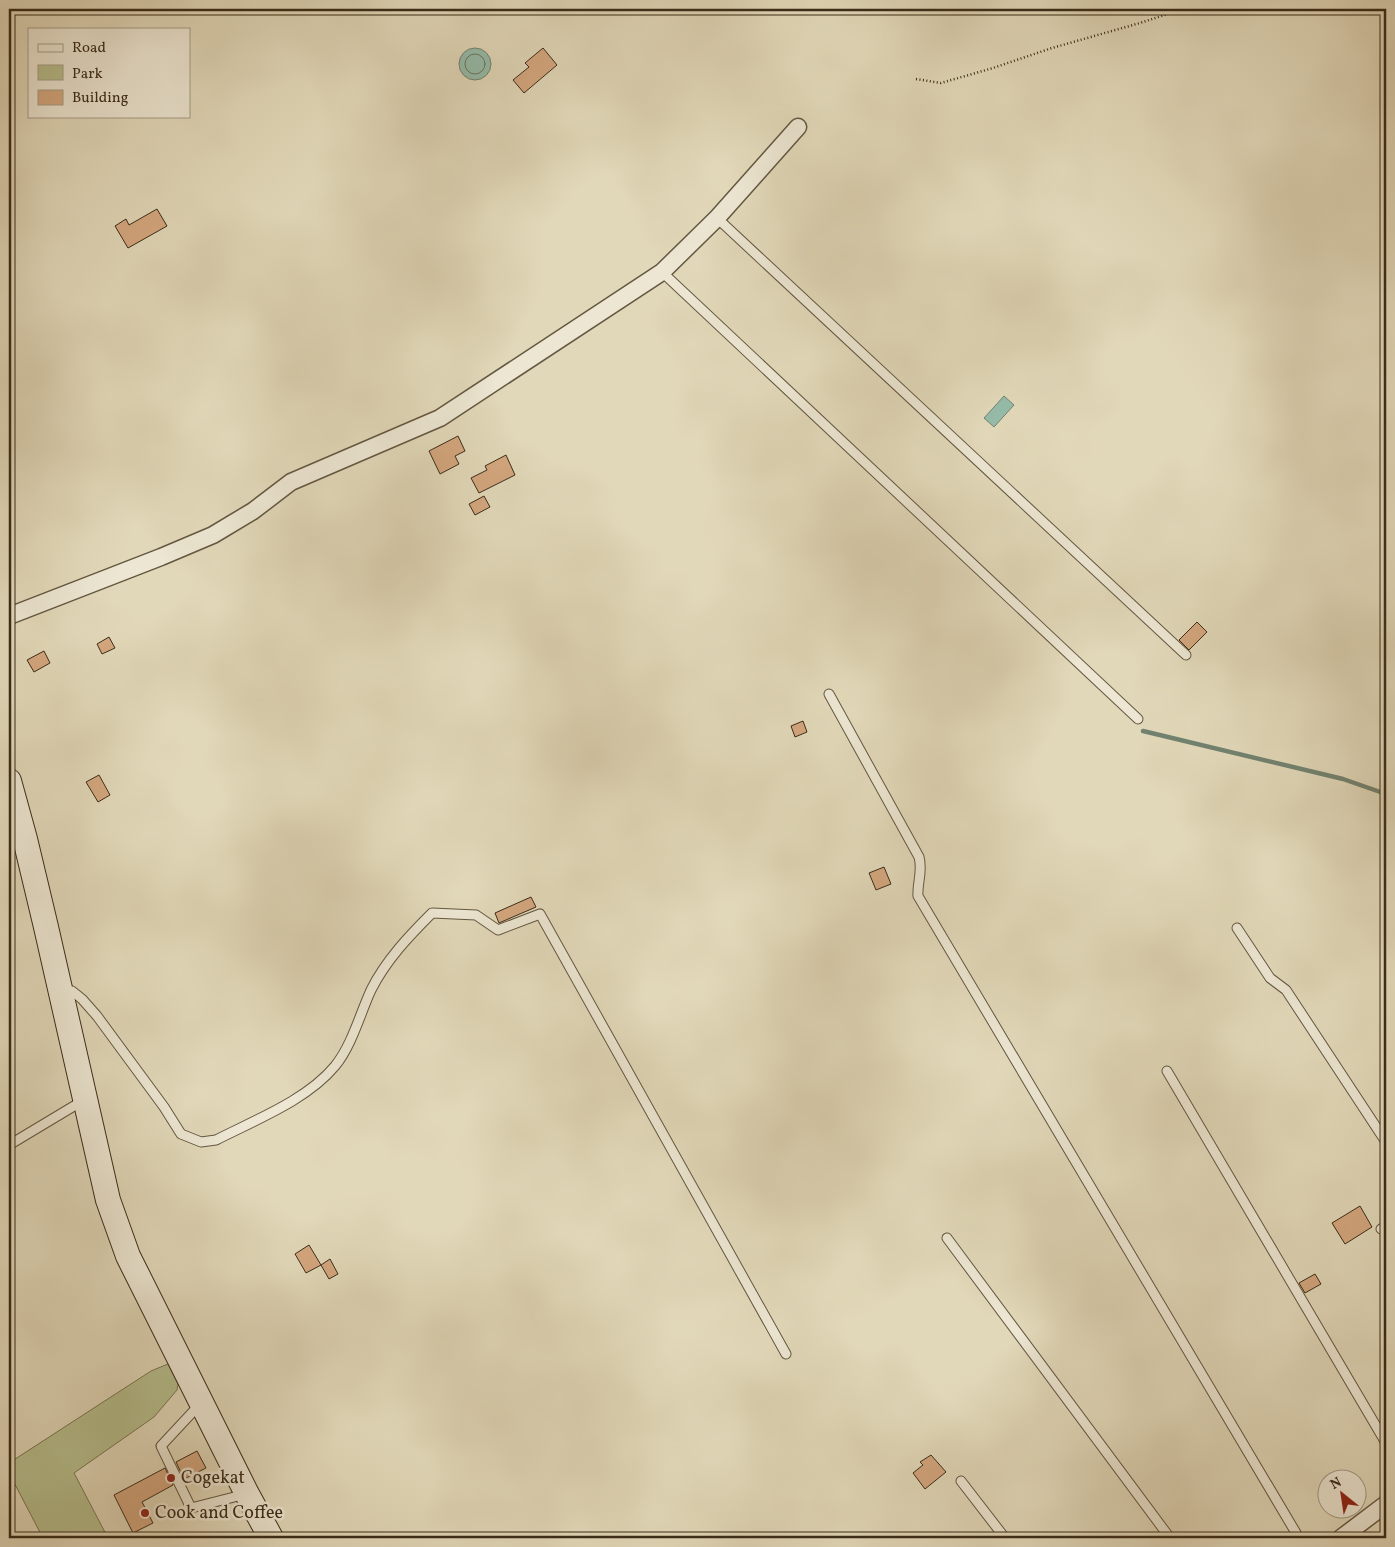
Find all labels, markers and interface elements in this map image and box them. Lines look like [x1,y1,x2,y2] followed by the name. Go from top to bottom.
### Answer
[28,28,190,118] legend
[72,38,106,59] text: Road
[72,64,103,85] text: Park
[72,88,129,109] text: Building
[181,1466,245,1491] place label: Cogekat
[1318,1470,1368,1520] north arrow
[165,1472,177,1484] marker: Cogekat
[1327,1473,1345,1495] text: N
[155,1501,283,1526] place label: Cook and Coffee
[139,1507,151,1519] marker: Cook and Coffee

